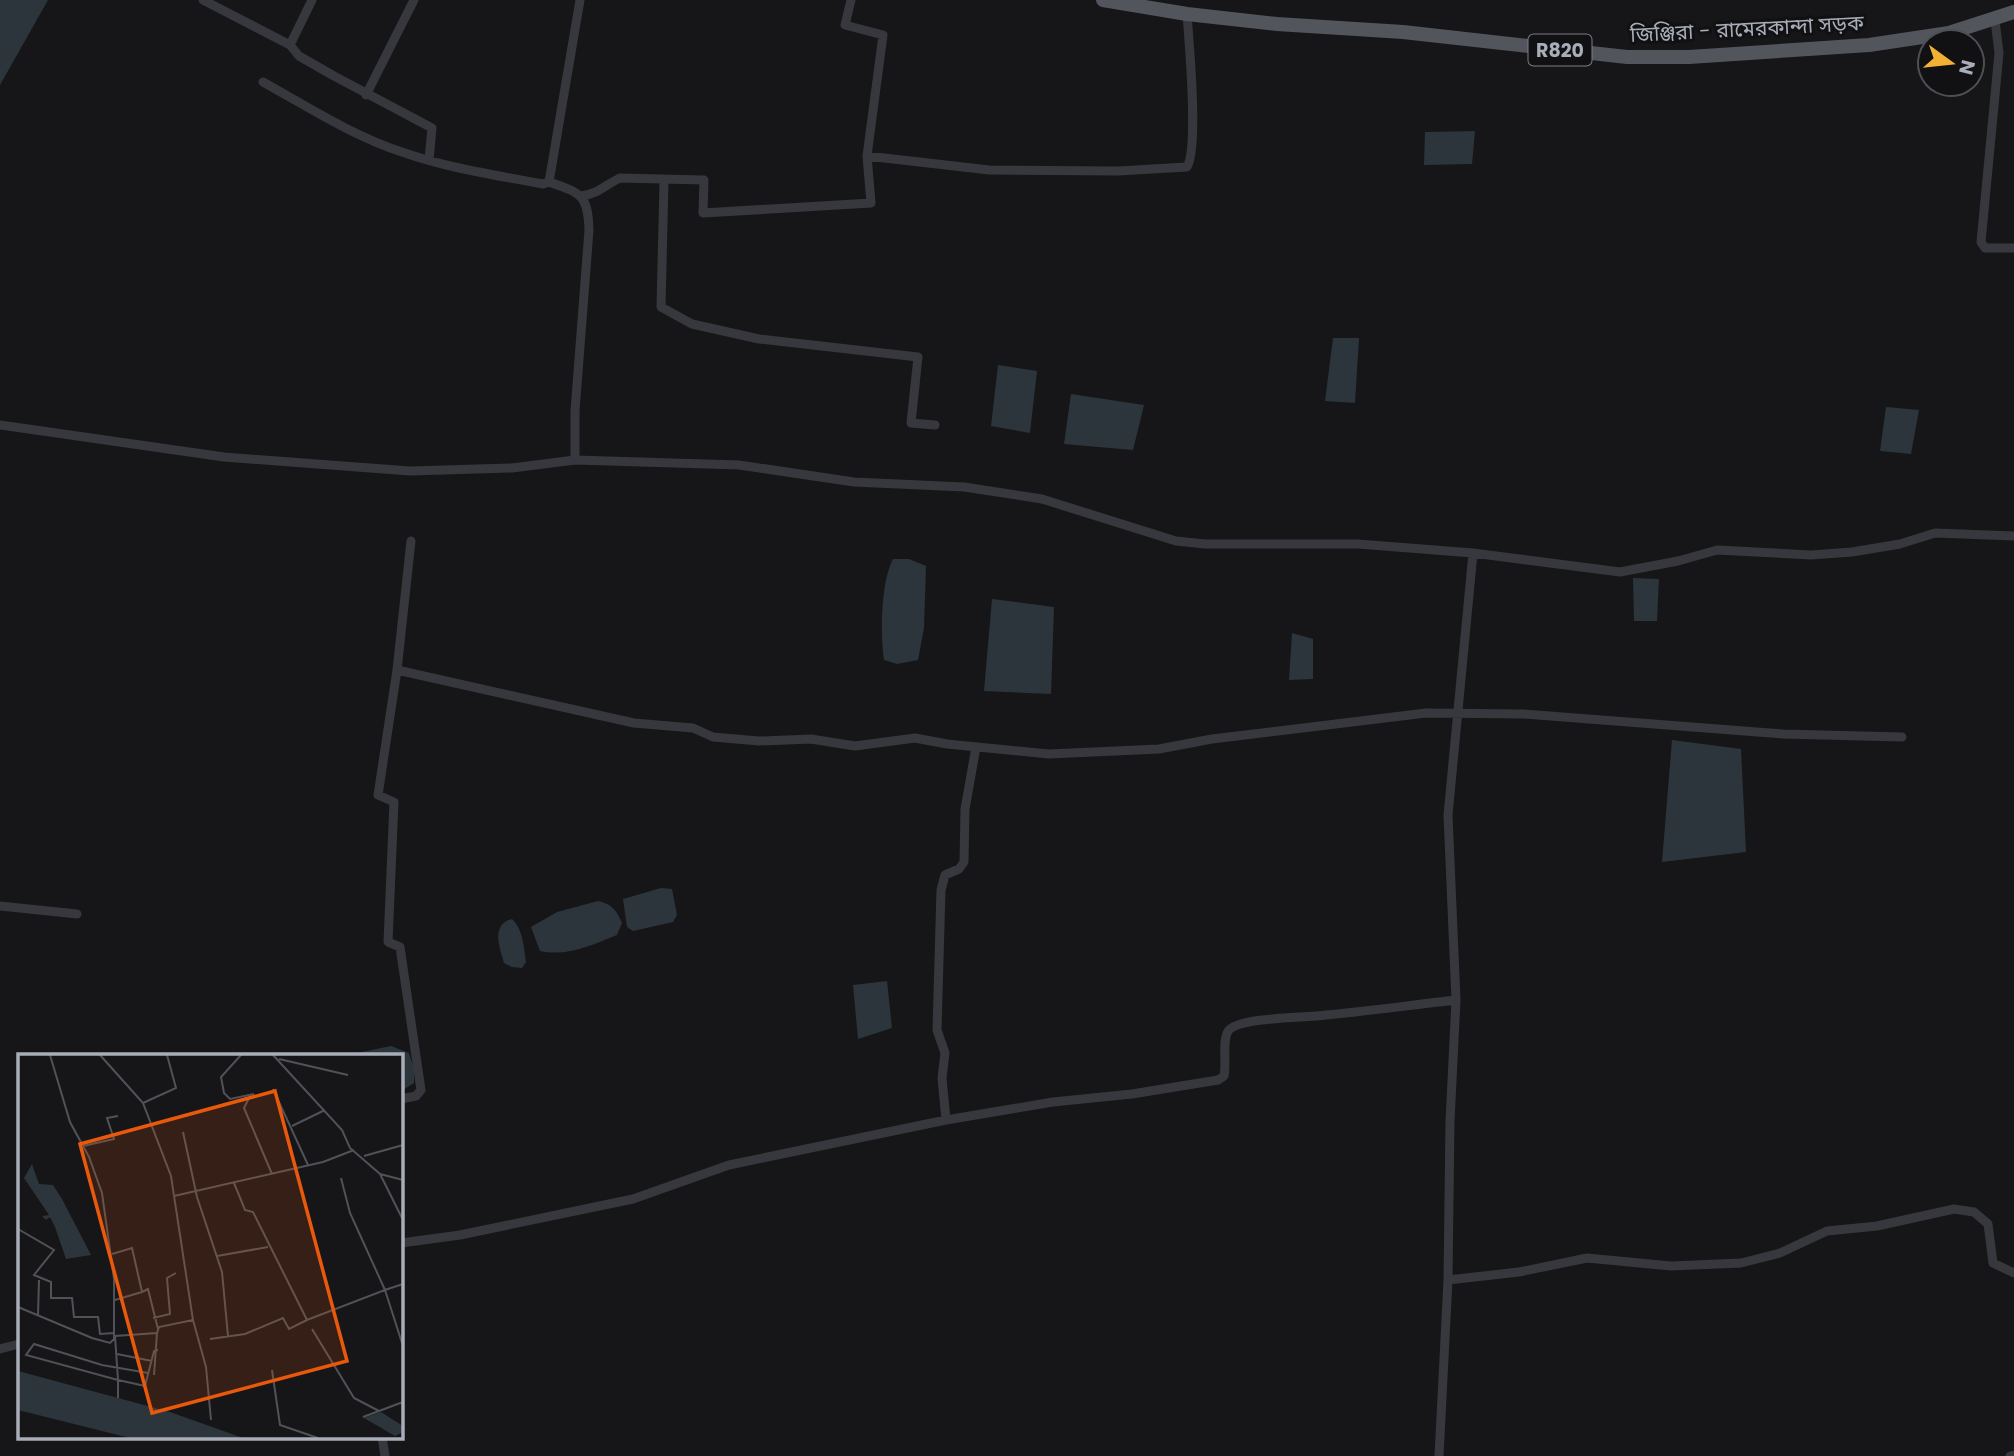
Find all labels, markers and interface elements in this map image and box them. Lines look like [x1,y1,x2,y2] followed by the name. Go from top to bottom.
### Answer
[1628,8,1866,49] street label: জিঞ্জিরা - রামেরকান্দা সড়ক
[1916,28,1986,98] north arrow
[1528,34,1592,66] road number: R820
[1952,57,1982,78] text: N
[18,1054,402,1438] inset map

